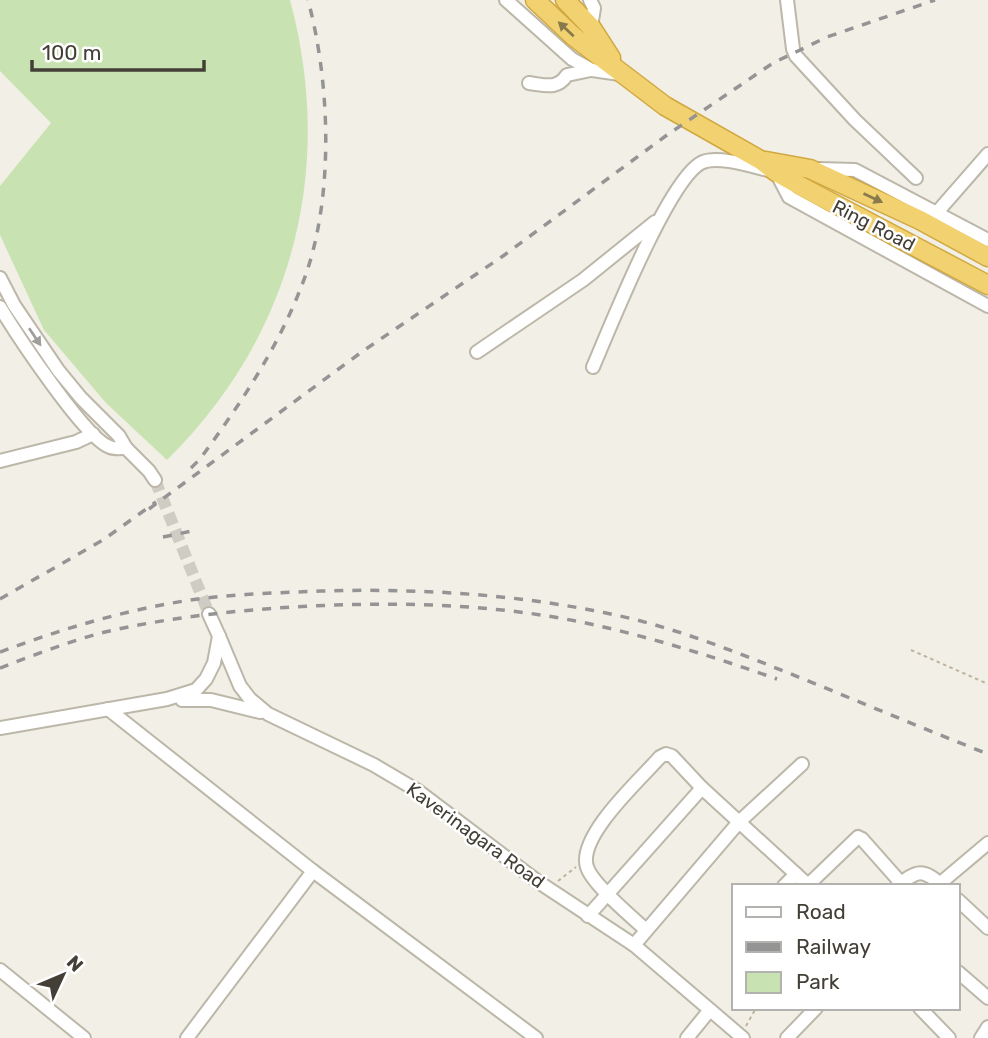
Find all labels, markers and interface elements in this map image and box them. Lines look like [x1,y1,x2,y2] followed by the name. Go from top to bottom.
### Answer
[558,22,575,38] one-way arrow
[32,28,203,72] scale bar
[42,40,101,65] text: 100 m
[862,193,883,204] one-way arrow
[829,195,919,256] street label: Ring Road
[28,328,42,346] one-way arrow
[402,778,549,893] street label: Kaverinagara Road
[732,884,960,1010] legend
[796,899,846,924] text: Road
[796,934,871,959] text: Railway
[28,940,98,1010] north arrow
[62,951,88,976] text: N
[796,969,840,994] text: Park

